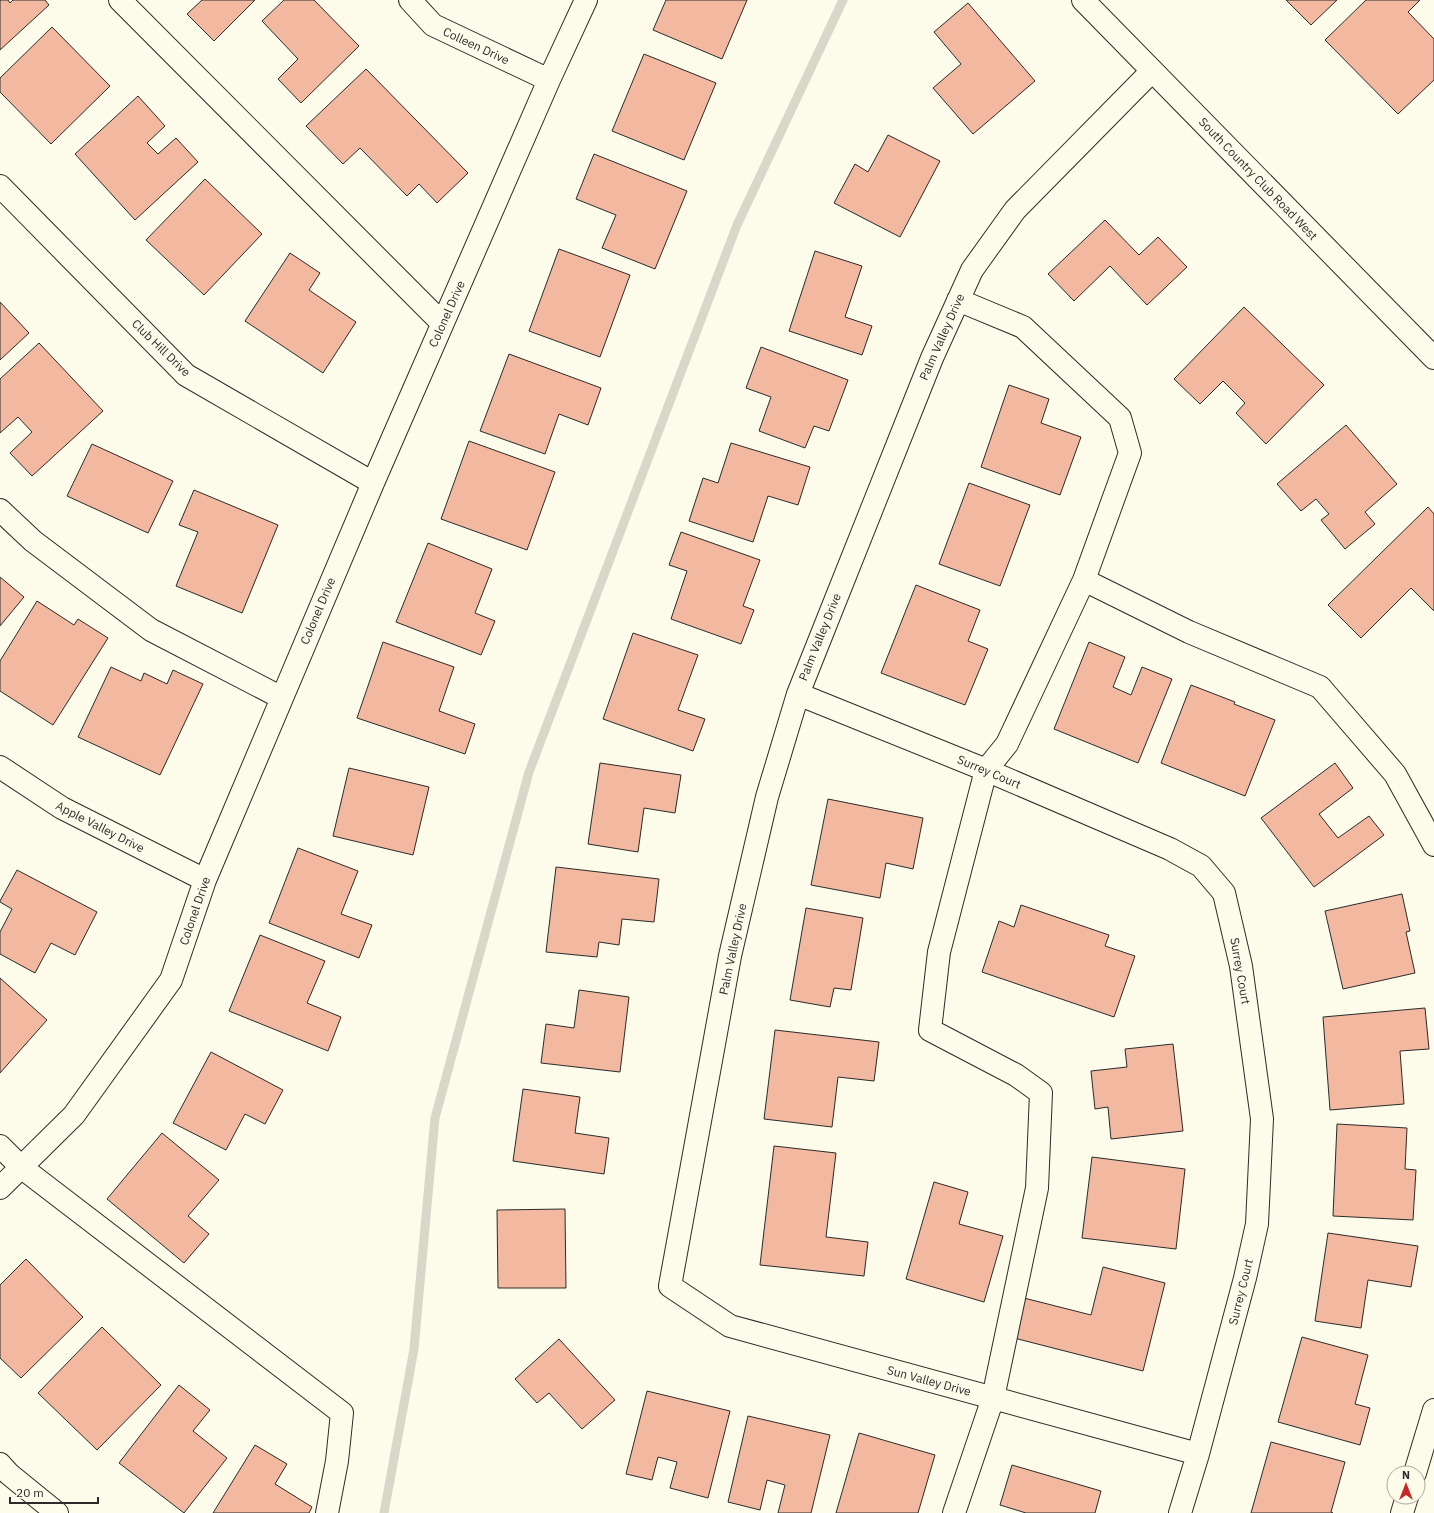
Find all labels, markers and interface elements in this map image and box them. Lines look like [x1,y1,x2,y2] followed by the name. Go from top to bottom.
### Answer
[441,24,512,68] street label: Colleen Drive
[1196,114,1321,243] street label: South Country Club Road West
[425,278,468,350] street label: Colonel Drive
[916,291,968,382] street label: Palm Valley Drive
[129,316,194,380] street label: Club Hill Drive
[297,575,339,647] street label: Colonel Drive
[795,590,844,683] street label: Palm Valley Drive
[955,751,1023,792] street label: Surrey Court
[53,798,147,856] street label: Apple Valley Drive
[176,874,213,947] street label: Colonel Drive
[715,901,750,996] street label: Palm Valley Drive
[1227,936,1254,1005] street label: Surrey Court
[1225,1257,1256,1326] street label: Surrey Court
[885,1362,973,1399] street label: Sun Valley Drive
[1386,1465,1426,1505] north arrow
[1402,1468,1410,1482] text: N
[10,1479,98,1505] scale bar
[16,1485,44,1500] text: 20 m

